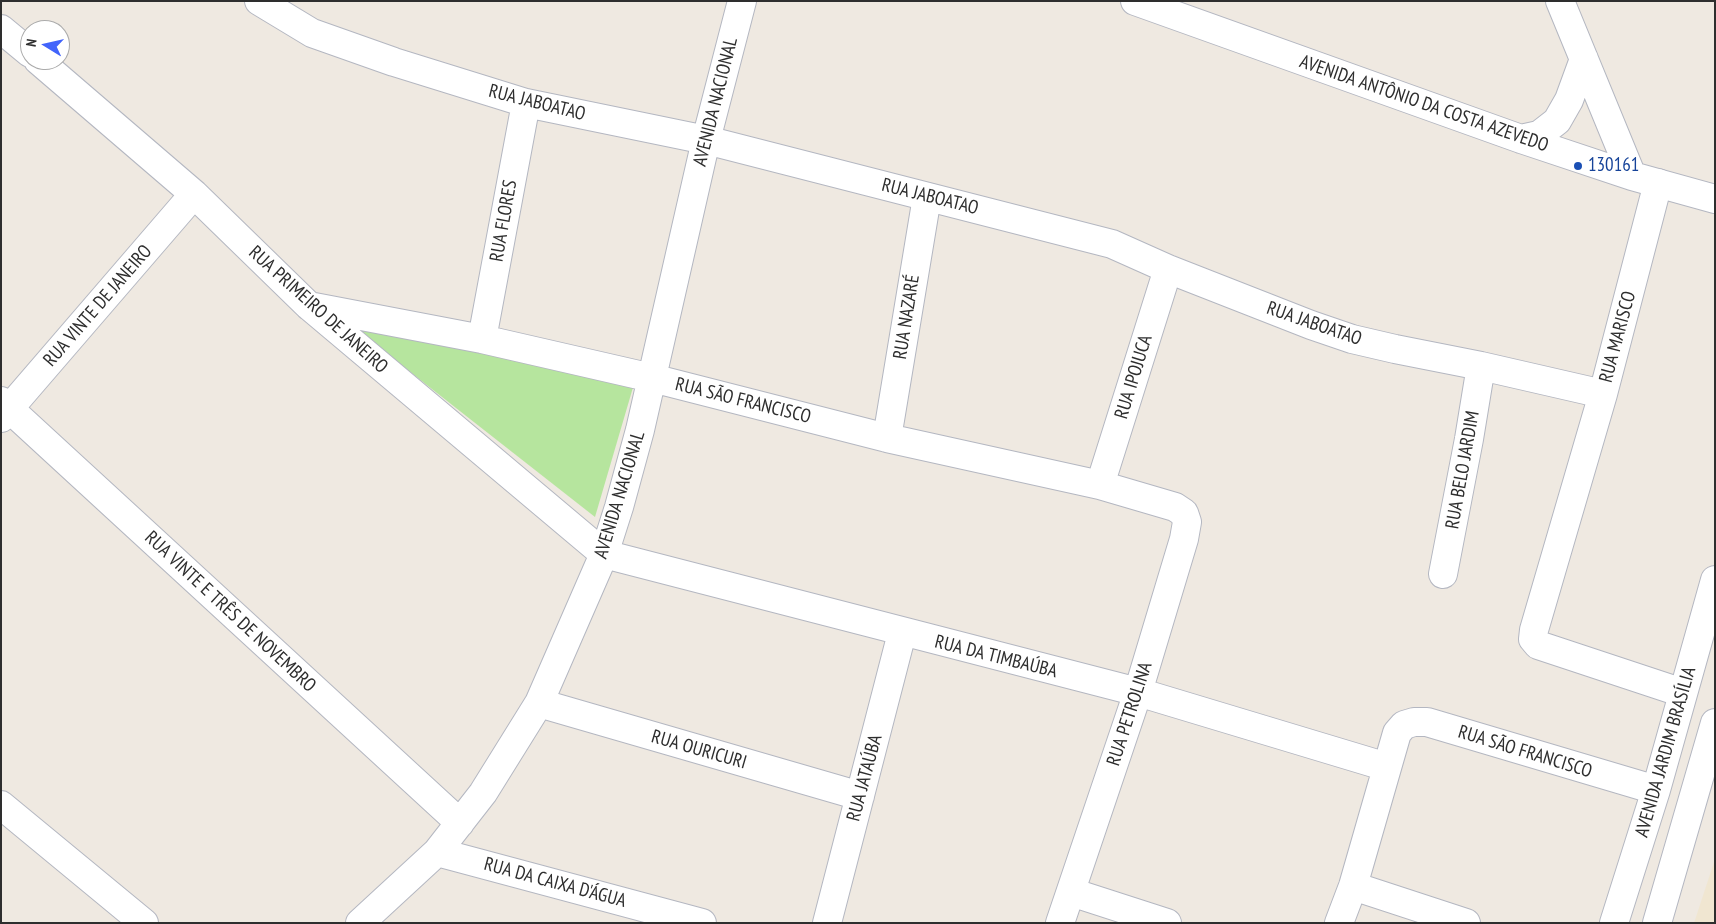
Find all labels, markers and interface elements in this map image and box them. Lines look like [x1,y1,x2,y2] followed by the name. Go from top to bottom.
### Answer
[20,20,70,70] north arrow
[689,35,743,169] street label: AVENIDA NACIONAL
[22,38,41,48] text: N
[1297,51,1551,157] street label: AVENIDA ANTÔNIO DA COSTA AZEVEDO
[486,80,588,126] street label: RUA JABOATAO
[1588,155,1639,177] place label: 130161
[1572,160,1584,172] marker: 130161
[879,174,981,220] street label: RUA JABOATAO
[486,178,522,264] street label: RUA FLORES
[39,241,157,371] street label: RUA VINTE DE JANEIRO
[244,242,392,378] street label: RUA PRIMEIRO DE JANEIRO
[889,273,925,361] street label: RUA NAZARÉ
[1595,289,1641,385] street label: RUA MARISCO
[1263,297,1365,351] street label: RUA JABOATAO
[1110,332,1158,422] street label: RUA IPOJUCA
[673,373,813,429] street label: RUA SÃO FRANCISCO
[1441,409,1485,531] street label: RUA BELO JARDIM
[590,429,650,561] street label: AVENIDA NACIONAL
[140,527,320,697] street label: RUA VINTE E TRÊS DE NOVEMBRO
[932,631,1060,683] street label: RUA DA TIMBAÚBA
[1103,659,1157,769] street label: RUA PETROLINA
[1631,664,1701,840] street label: AVENIDA JARDIM BRASÍLIA
[1455,721,1595,783] street label: RUA SÃO FRANCISCO
[649,726,749,774] street label: RUA OURICURI
[842,732,888,824] street label: RUA JATAÚBA
[482,853,628,913] street label: RUA DA CAIXA D'ÁGUA

